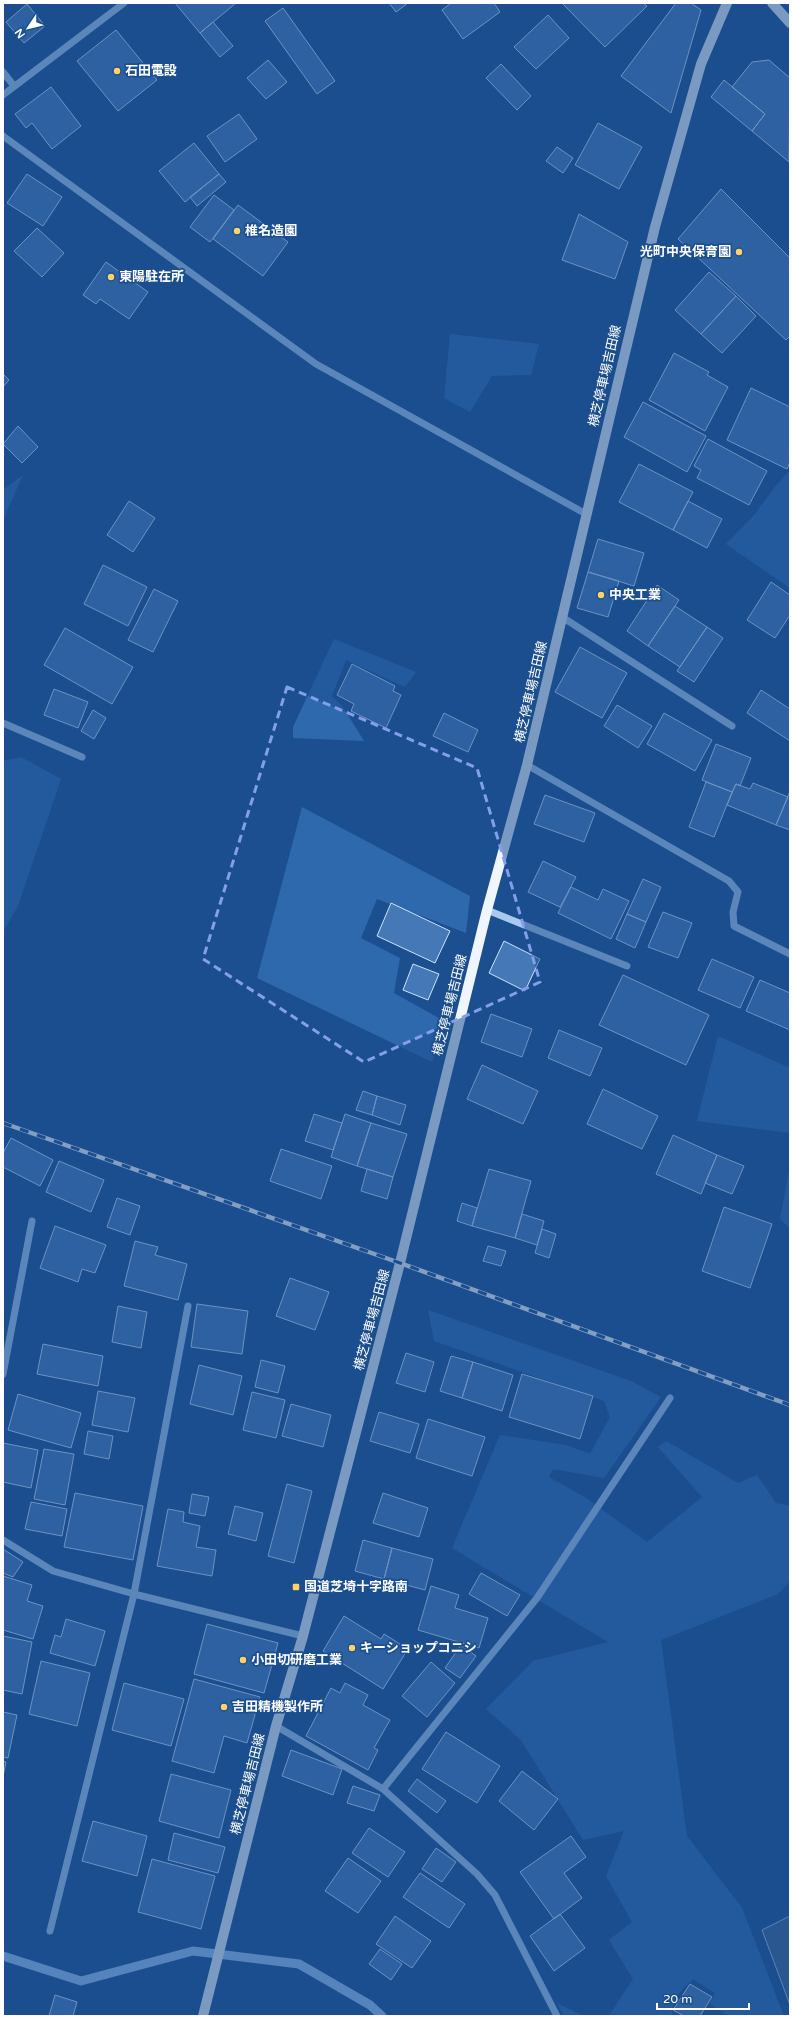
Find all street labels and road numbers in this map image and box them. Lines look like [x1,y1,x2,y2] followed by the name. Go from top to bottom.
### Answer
[586,324,624,428] street label: 横芝停車場吉田線
[512,640,550,744] street label: 横芝停車場吉田線
[430,953,470,1057] street label: 横芝停車場吉田線
[351,1268,393,1372] street label: 横芝停車場吉田線
[228,1732,268,1836] street label: 横芝停車場吉田線

